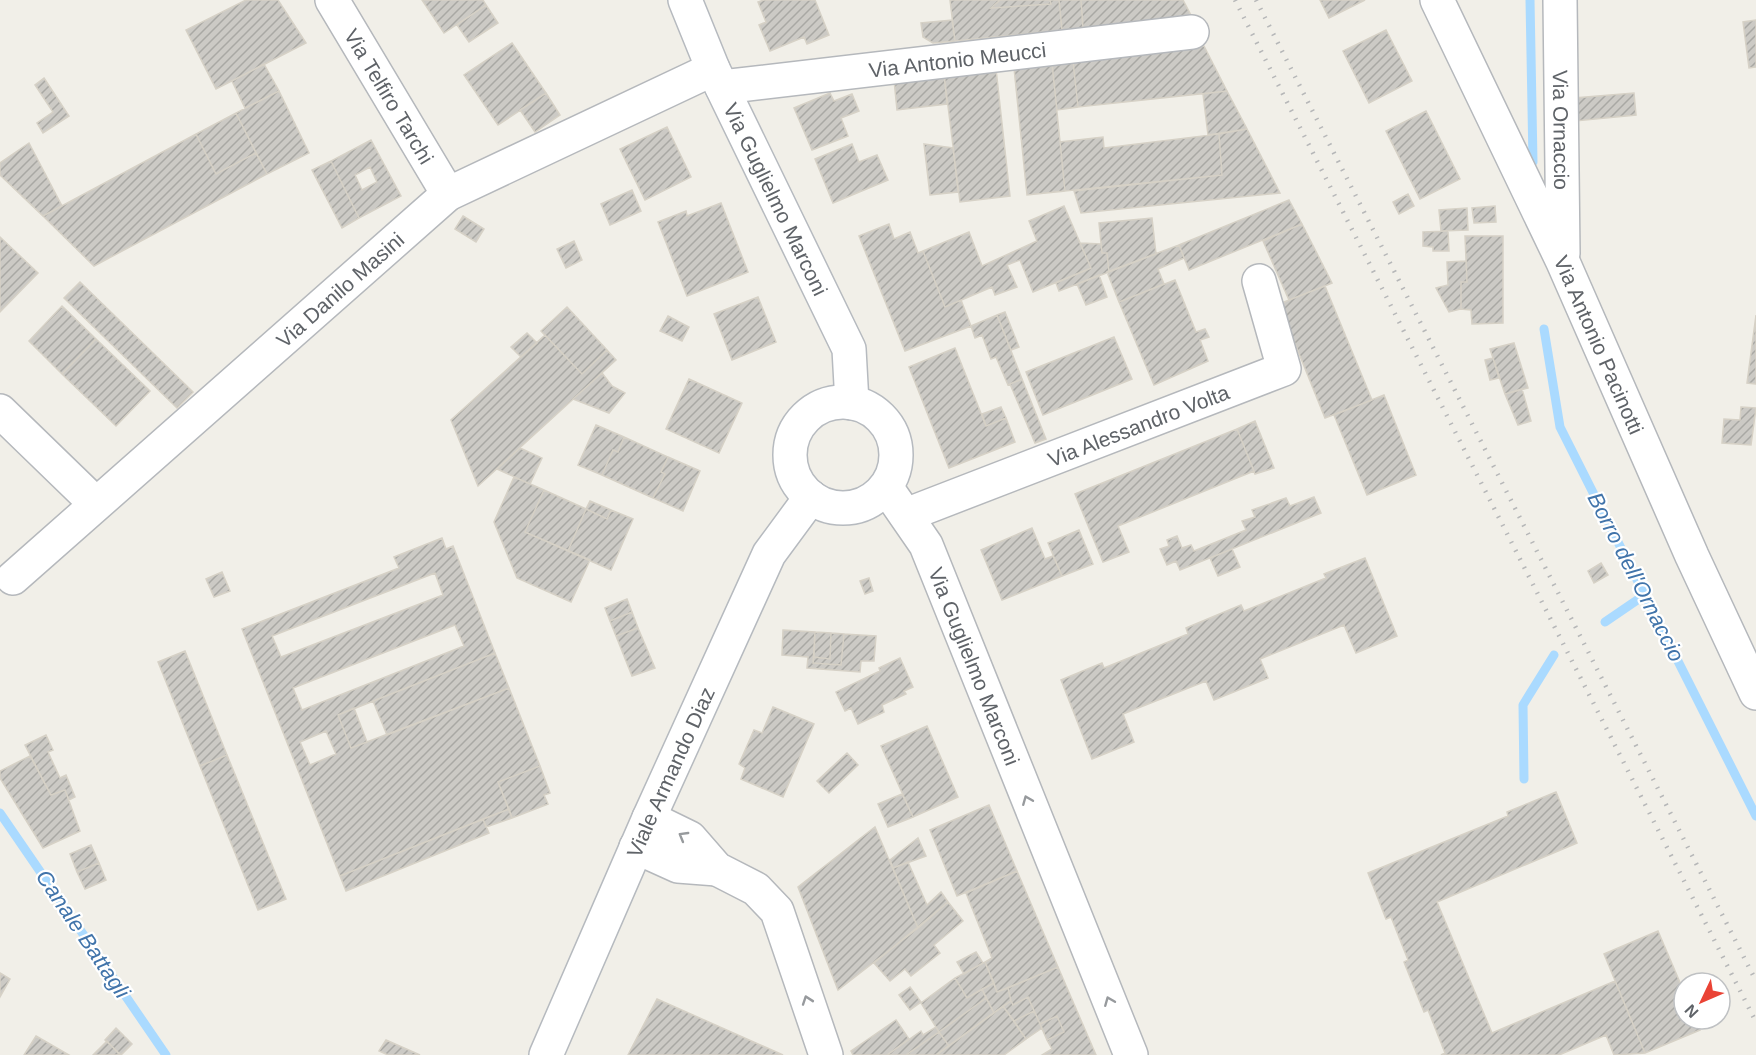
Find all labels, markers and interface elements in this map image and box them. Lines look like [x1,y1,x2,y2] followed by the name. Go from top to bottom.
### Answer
[340,25,439,168] street label: Via Telfiro Tarchi
[867,38,1047,81] street label: Via Antonio Meucci
[1549,70,1574,190] street label: Via Ornaccio
[720,99,833,299] street label: Via Guglielmo Marconi
[272,227,408,352] street label: Via Danilo Masini
[1550,252,1648,437] street label: Via Antonio Pacinotti
[1044,380,1232,471] street label: Via Alessandro Volta
[1583,488,1689,666] water label: Borro dell'Ornaccio
[925,564,1025,768] street label: Via Guglielmo Marconi
[622,683,719,861] street label: Viale Armando Diaz
[1022,795,1034,806] one-way arrow
[679,831,689,843] one-way arrow
[31,865,136,1004] water label: Canale Battagli
[1672,971,1732,1031] north arrow
[801,995,814,1006] one-way arrow
[1104,996,1116,1007] one-way arrow
[1681,1001,1702,1021] text: N

